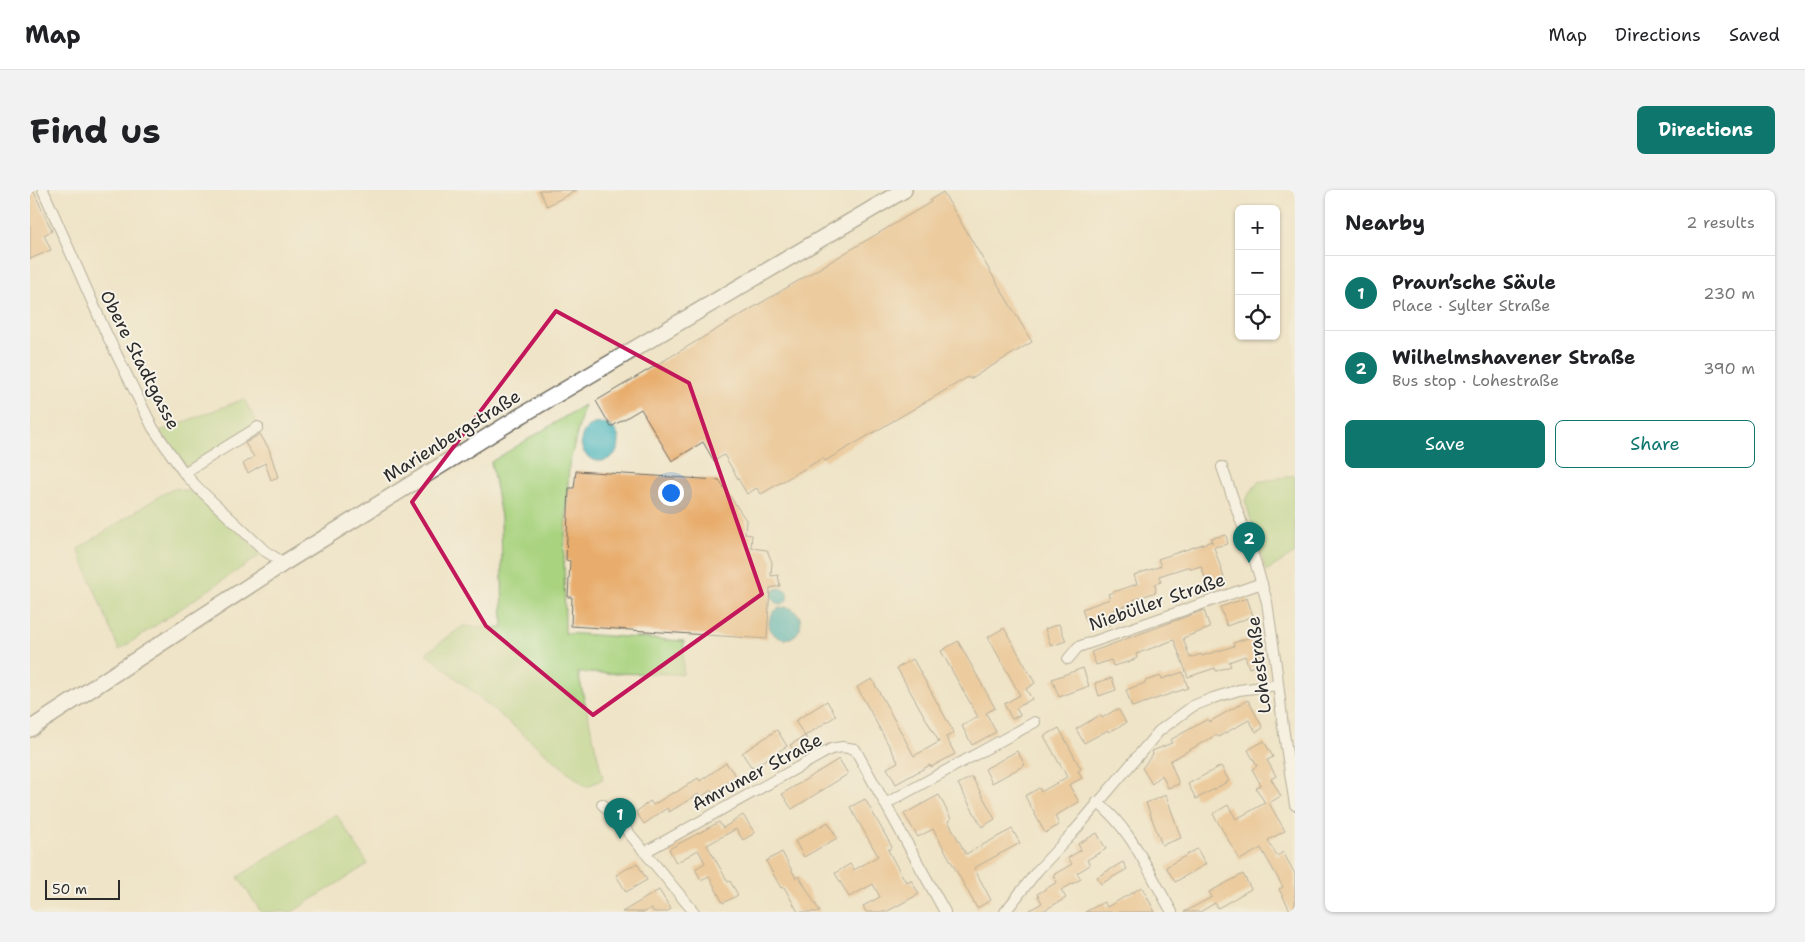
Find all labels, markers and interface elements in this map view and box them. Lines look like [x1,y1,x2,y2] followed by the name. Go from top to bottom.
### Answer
[25,19,81,51] text: Map
[1549,23,1587,47] text: Map
[1615,23,1701,47] text: Directions
[1729,23,1780,47] text: Saved
[1637,106,1775,154] button: Directions
[30,107,161,154] text: Find us
[1235,205,1280,340] map controls
[1235,205,1280,250] button: +
[1345,209,1425,237] text: Nearby
[1686,212,1755,233] text: 2 results
[1235,250,1280,295] button: −
[1392,270,1556,295] text: Praun’sche Säule
[1357,283,1365,304] text: 1
[1703,283,1755,304] text: 230 m
[94,286,186,434] street label: Obere Stadtgasse
[1235,295,1280,340] button: locate
[1392,295,1550,316] text: Place · Sylter Straße
[1392,345,1636,370] text: Wilhelmshavener Straße
[1355,358,1367,379] text: 2
[1703,358,1755,379] text: 390 m
[1392,370,1559,391] text: Bus stop · Lohestraße
[379,384,525,488] street label: Marienbergstraße
[1345,420,1545,468] button: Save
[1555,420,1755,468] button: Share
[658,480,684,506] your location
[1233,522,1265,563] pin: 2
[1086,567,1228,637] street label: Niebüller Straße
[1241,615,1277,715] street label: Lohestraße
[688,727,826,817] street label: Amrumer Straße
[604,798,636,839] pin: 1
[45,877,120,900] scale bar
[52,880,87,898] text: 50 m

